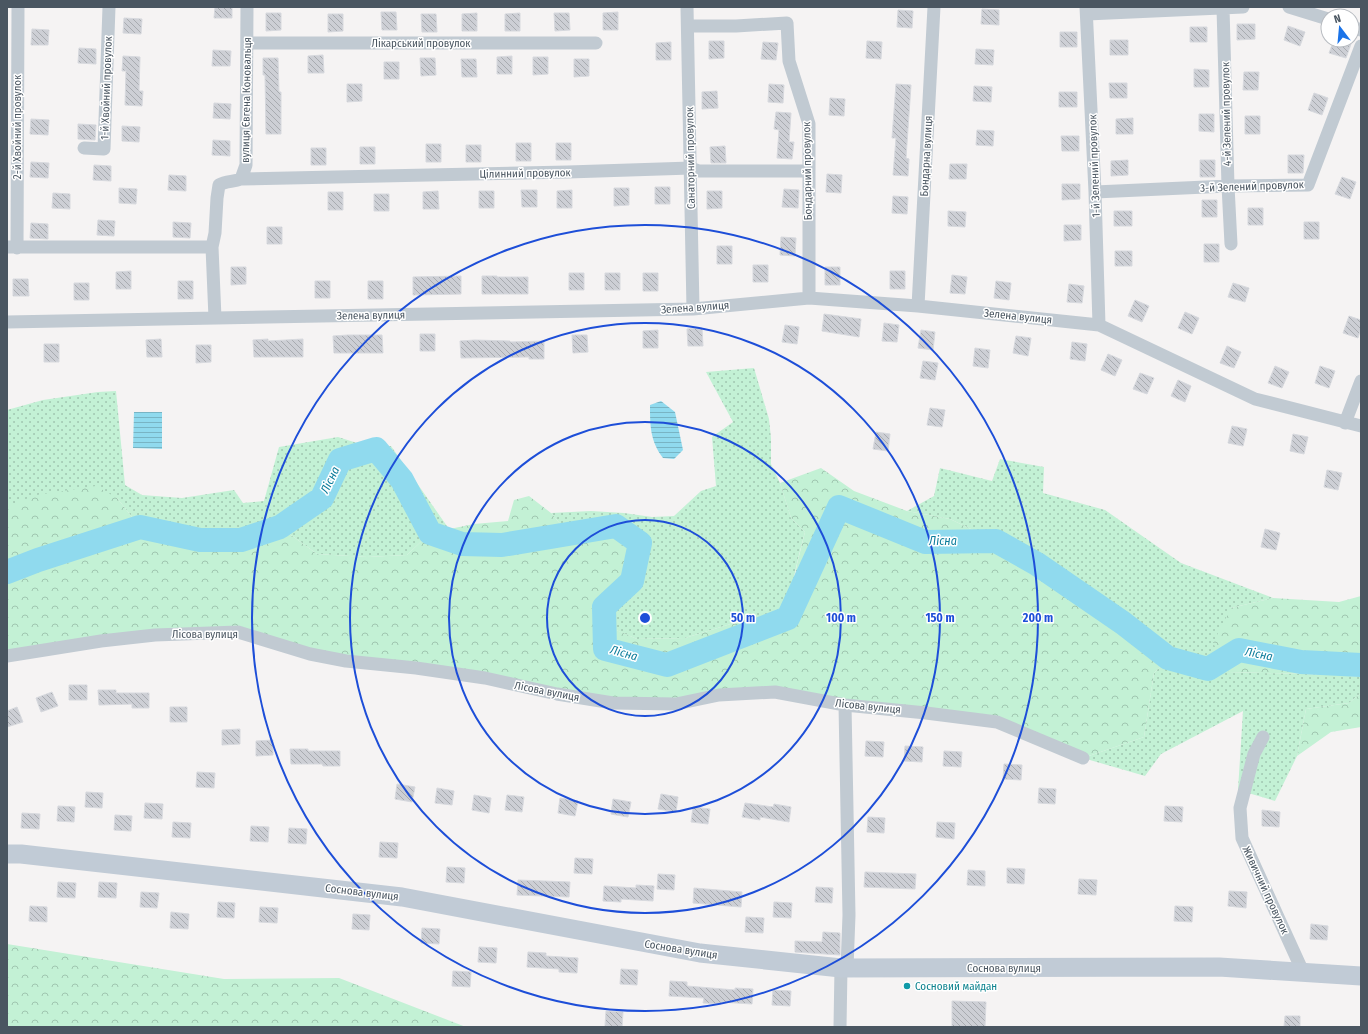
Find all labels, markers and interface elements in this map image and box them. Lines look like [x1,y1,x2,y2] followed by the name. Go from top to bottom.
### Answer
[1320,8,1360,48] north arrow
[1332,12,1342,26] text: N
[98,35,115,140] street label: 1-й Хвойний провулок
[239,37,254,163] street label: вулиця Євгена Коновальця
[371,37,471,50] street label: Лікарський провулок
[1219,61,1234,166] street label: 4-й Зелений провулок
[11,74,24,179] street label: 2-й Хвойний провулок
[683,106,698,209] street label: Санаторний провулок
[1086,113,1103,218] street label: 1-й Зелений провулок
[918,115,935,197] street label: Бондарна вулиця
[800,121,815,220] street label: Бондарний провулок
[479,166,572,181] street label: Цілинний провулок
[1200,178,1305,195] street label: 3-й Зелений провулок
[660,299,730,316] street label: Зелена вулиця
[983,306,1053,327] street label: Зелена вулиця
[337,308,405,323] street label: Зелена вулиця
[317,464,342,496] water label: Лісна
[928,534,957,548] water label: Лісна
[638,611,652,625] centre of rings
[731,611,755,625] text: 50 m
[826,611,856,625] text: 100 m
[925,611,955,625] text: 150 m
[1022,611,1053,625] text: 200 m
[172,628,238,641] street label: Лісова вулиця
[608,642,639,664] water label: Лісна
[1243,644,1274,664] water label: Лісна
[513,679,581,704] street label: Лісова вулиця
[834,697,901,716] street label: Лісова вулиця
[1239,844,1292,937] street label: Живичний провулок
[324,882,399,903] street label: Соснова вулиця
[643,937,718,962] street label: Соснова вулиця
[967,962,1041,975] street label: Соснова вулиця
[915,980,997,993] place label: Сосновий майдан
[902,981,912,991] marker: Сосновий майдан

